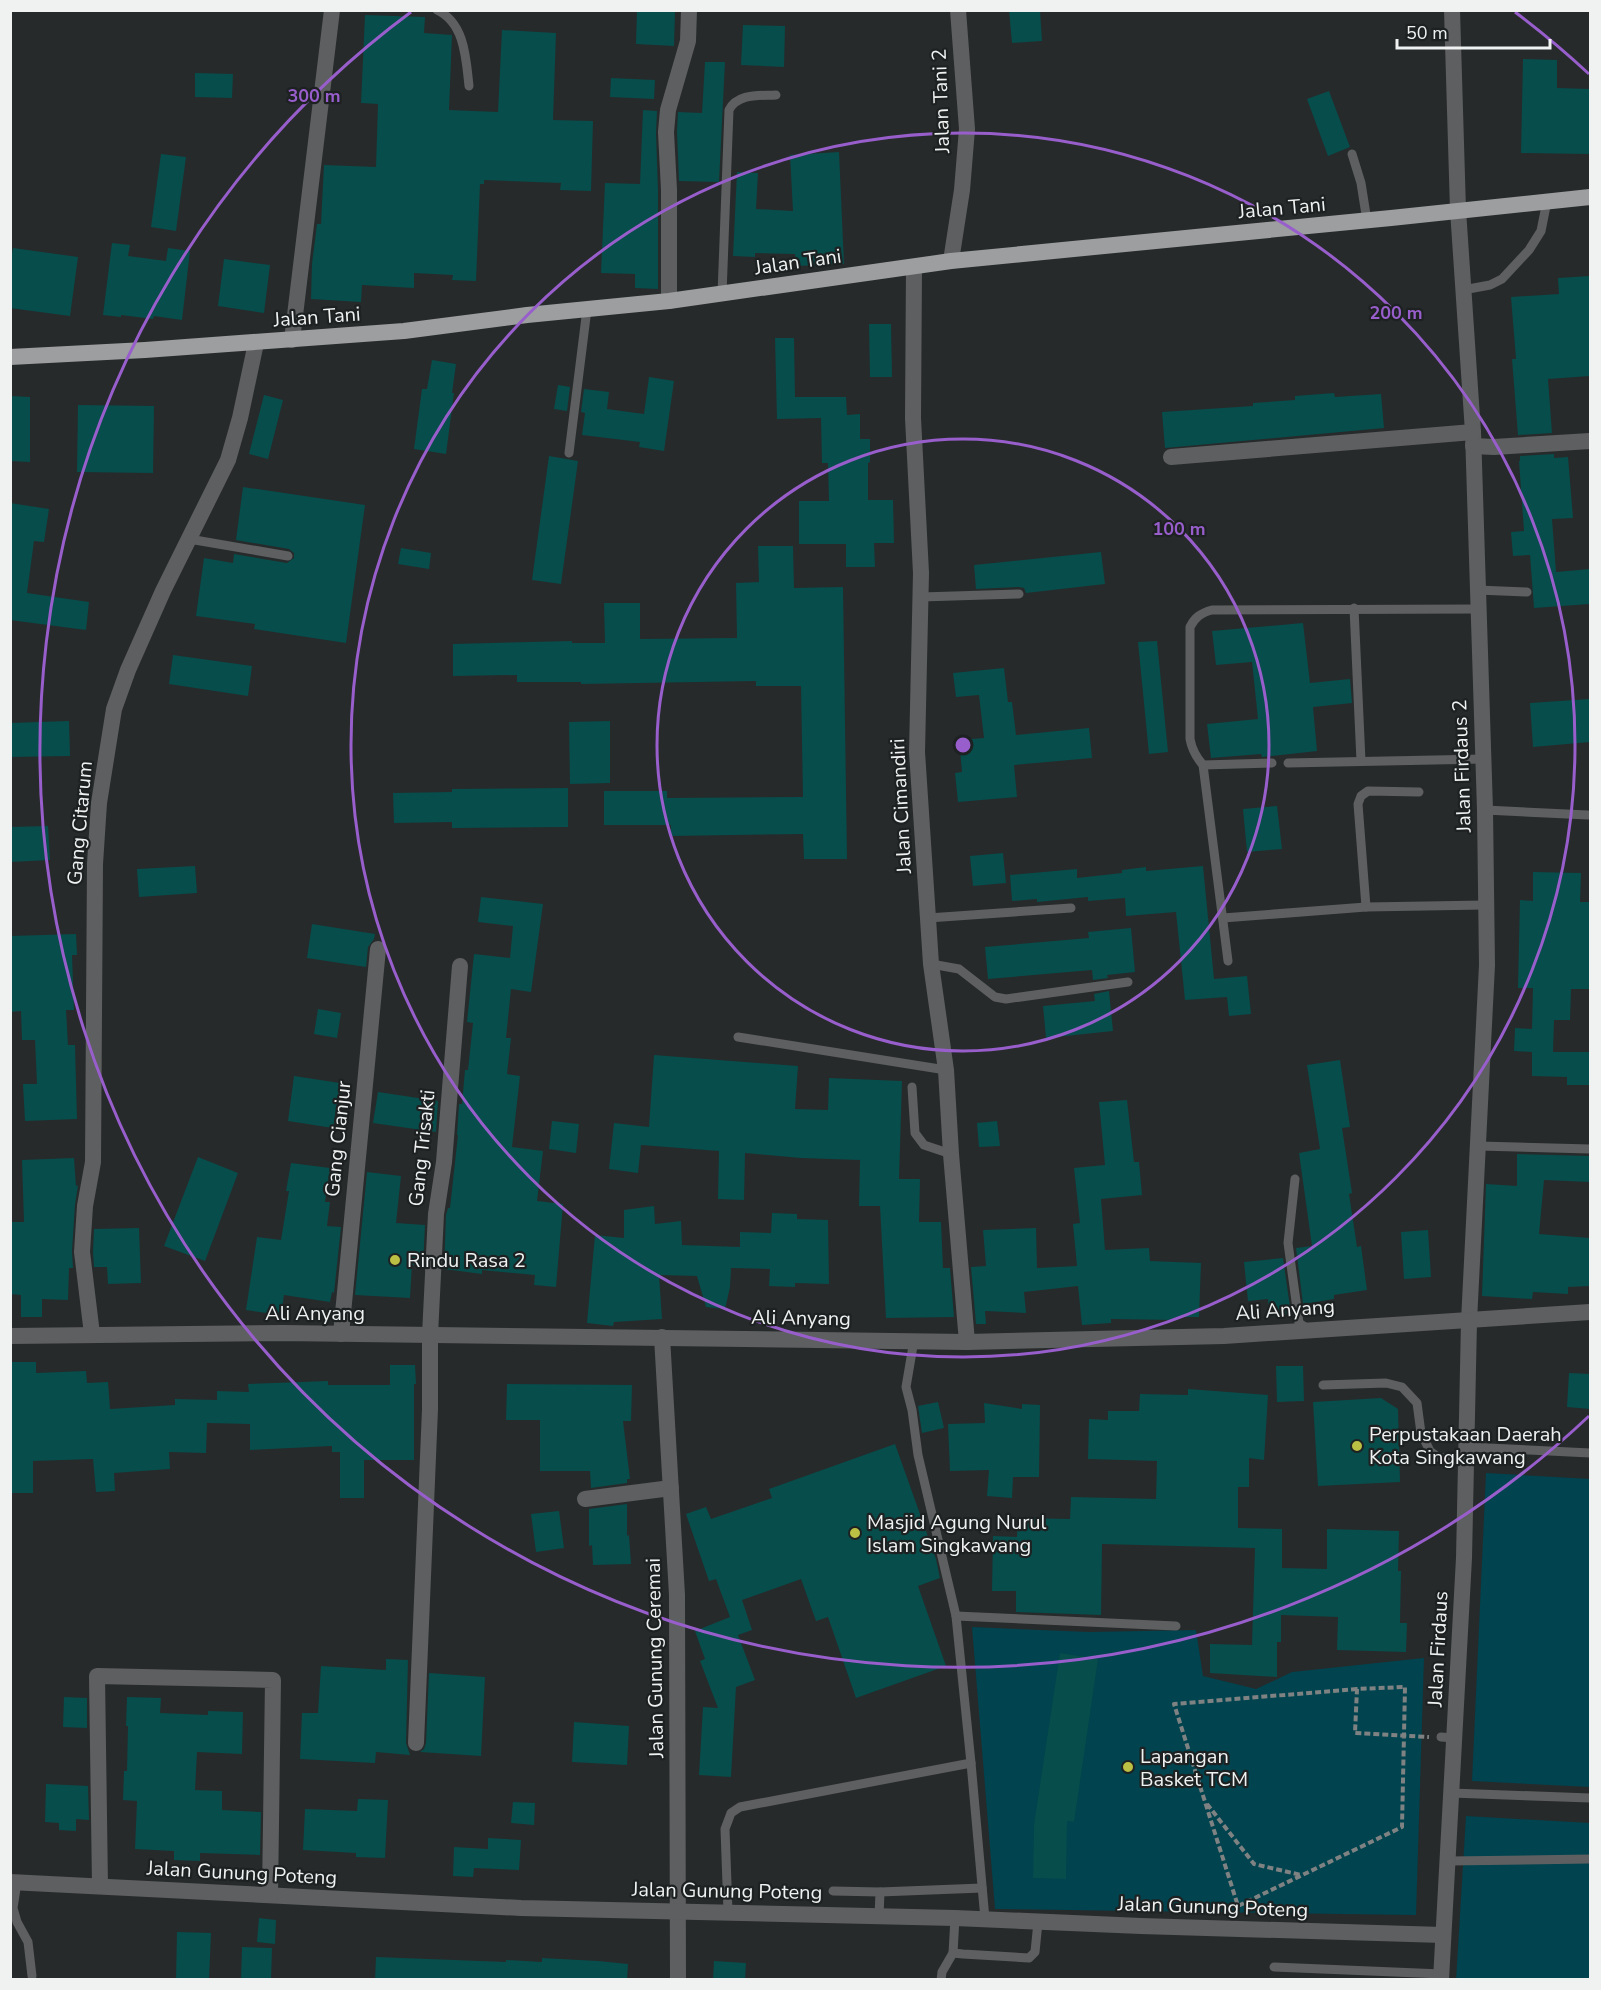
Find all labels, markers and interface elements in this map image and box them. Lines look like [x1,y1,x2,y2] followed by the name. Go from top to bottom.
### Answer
[1397,12,1550,50] scale bar
[1406,21,1448,45] text: 50 m
[926,48,956,155] street label: Jalan Tani 2
[287,84,341,108] text: 300 m
[1236,191,1327,225] street label: Jalan Tani
[752,243,843,282] street label: Jalan Tani
[272,300,361,334] street label: Jalan Tani
[1369,301,1423,325] text: 200 m
[1152,517,1206,541] text: 100 m
[1446,699,1478,834] street label: Jalan Firdaus 2
[953,735,973,755] centre of rings
[884,738,918,875] street label: Jalan Cimandiri
[61,760,99,886] street label: Gang Citarum
[318,1080,358,1198] street label: Gang Cianjur
[402,1088,442,1208] street label: Gang Trisakti
[407,1247,526,1274] place label: Rindu Rasa 2
[388,1253,402,1267] marker: Rindu Rasa 2
[1234,1293,1336,1327] street label: Ali Anyang
[265,1300,365,1327] street label: Ali Anyang
[751,1304,851,1332] street label: Ali Anyang
[1369,1421,1562,1471] place label: Perpustakaan Daerah Kota Singkawang
[1350,1439,1364,1453] marker: Perpustakaan Daerah Kota Singkawang
[867,1509,1047,1559] place label: Masjid Agung Nurul Islam Singkawang
[848,1526,862,1540] marker: Masjid Agung Nurul Islam Singkawang
[640,1558,670,1759] street label: Jalan Gunung Ceremai
[1421,1590,1455,1709] street label: Jalan Firdaus
[1140,1743,1248,1793] place label: Lapangan Basket TCM
[1121,1760,1135,1774] marker: Lapangan Basket TCM
[145,1854,338,1891] street label: Jalan Gunung Poteng
[631,1876,822,1906] street label: Jalan Gunung Poteng
[1116,1890,1309,1924] street label: Jalan Gunung Poteng

